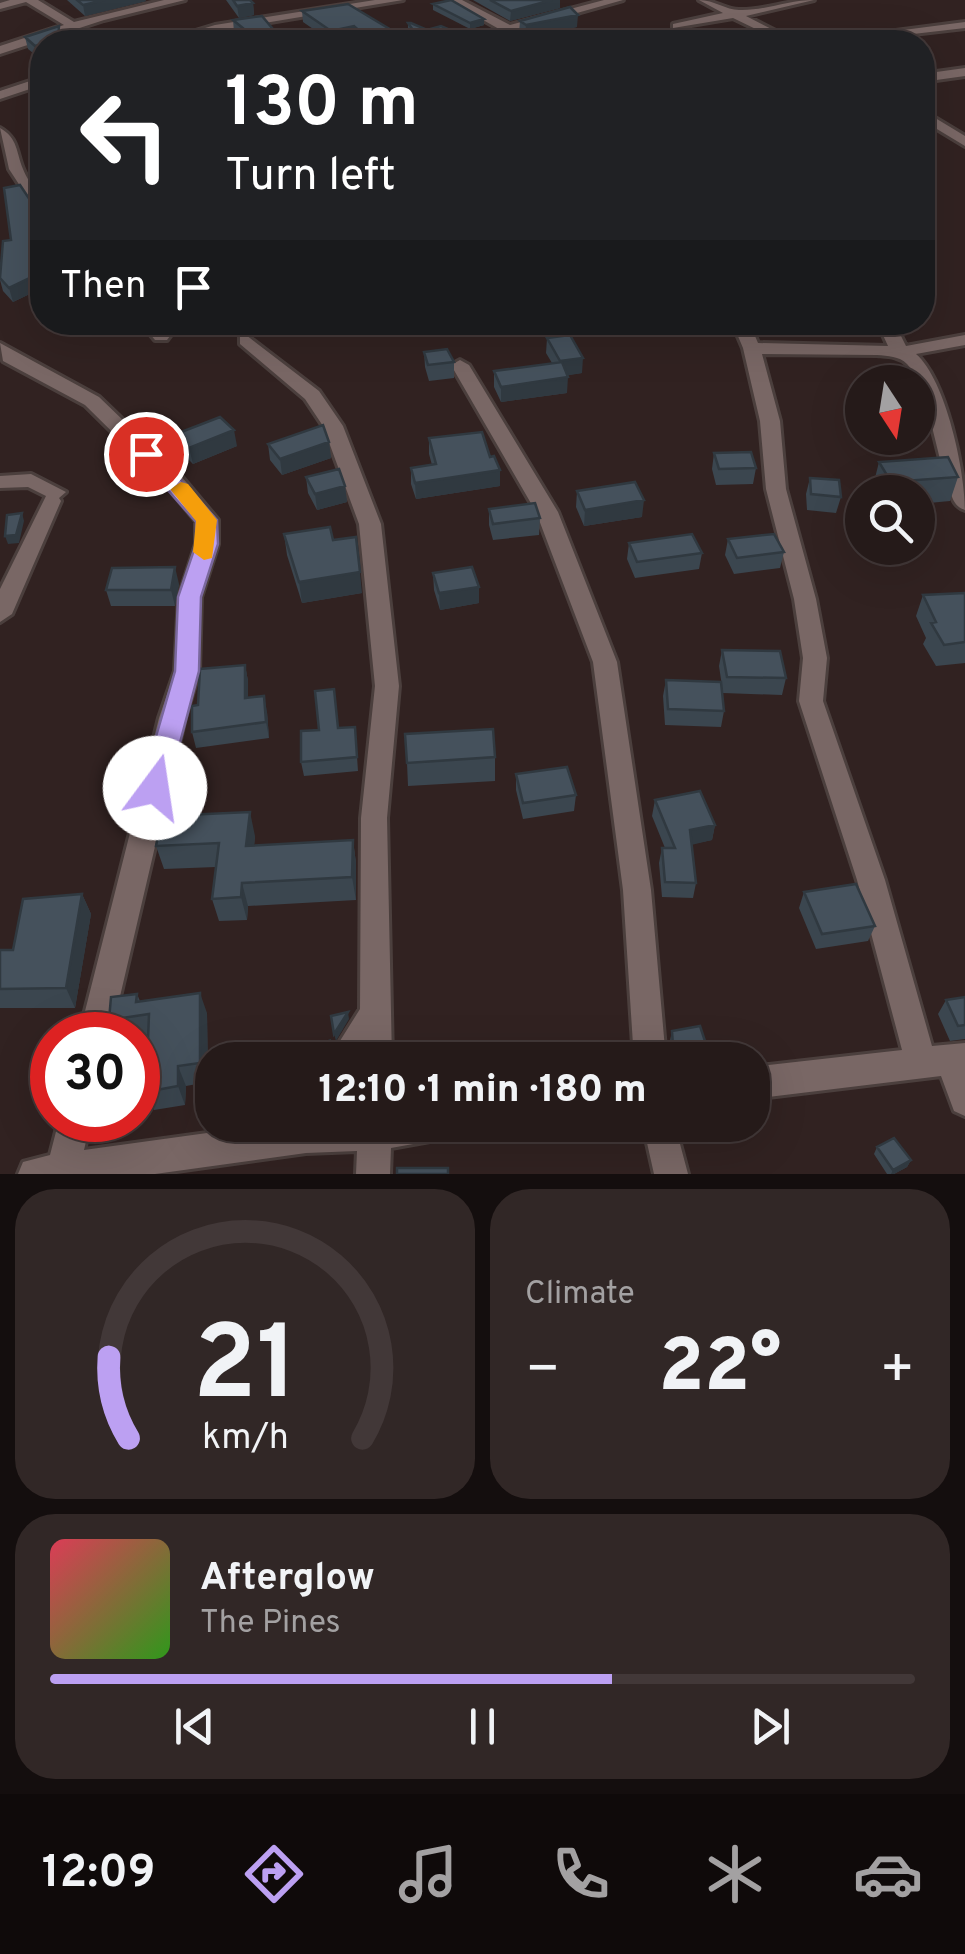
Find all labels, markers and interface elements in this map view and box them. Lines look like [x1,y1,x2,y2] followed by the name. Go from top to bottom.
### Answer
[225,62,419,151] text: 130 m
[60,70,190,200] icon: left
[225,149,396,206] text: Turn left
[166,260,221,315] icon: arrive
[60,263,146,312] text: Then
[845,365,935,455] north arrow
[845,365,935,565] map controls
[104,412,189,497] pin
[119,427,174,482] icon: arrive
[845,475,935,565] button: search
[103,736,207,840] position arrow
[30,1012,160,1142] speed limit sign: 30
[318,1067,647,1116] text: 12:10 · 1 min · 180 m
[525,1275,635,1315] text: Climate
[192,1304,298,1436] text: 21
[658,1323,782,1418] text: 22°
[525,1337,560,1407] text: −
[880,1337,915,1407] text: +
[202,1416,288,1462] text: km/h
[200,1555,375,1604] text: Afterglow
[200,1604,341,1644] text: The Pines
[167,1699,222,1754] icon: previous
[455,1699,510,1754] icon: pause
[743,1699,798,1754] icon: next
[239,1839,309,1909] icon: directions
[393,1839,463,1909] icon: music
[546,1839,616,1909] icon: phone
[700,1839,770,1909] icon: climate
[853,1839,923,1909] icon: car
[42,1846,155,1903] text: 12:09

